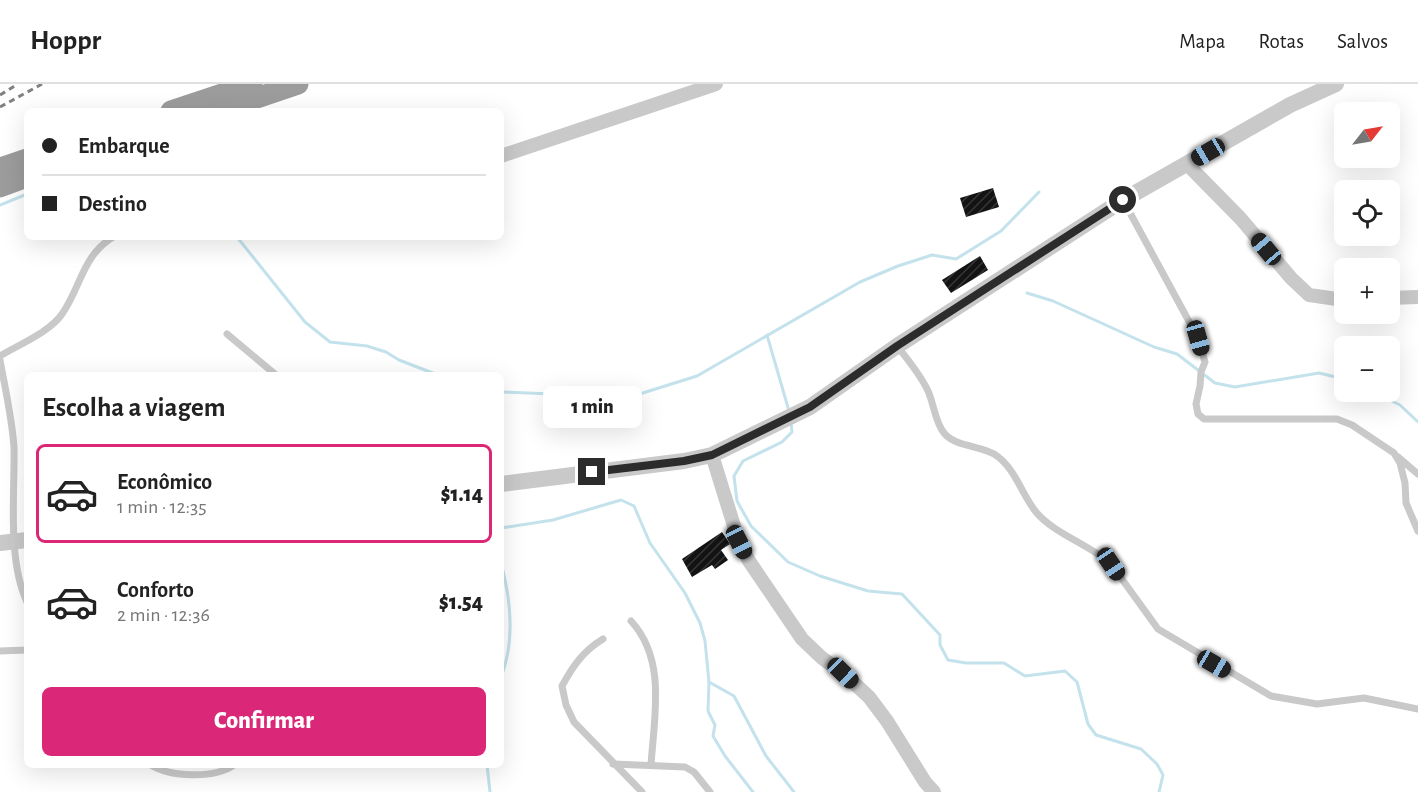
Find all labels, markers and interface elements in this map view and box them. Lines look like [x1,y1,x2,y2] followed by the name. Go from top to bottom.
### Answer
[30,27,101,55] text: Hoppr
[1179,31,1226,52] text: Mapa
[1259,31,1304,52] text: Rotas
[1337,31,1388,52] text: Salvos
[1334,102,1400,168] north arrow
[1334,102,1400,402] map controls
[78,135,170,157] text: Embarque
[1188,135,1228,169] car
[1334,180,1400,246] button: locate
[1109,186,1136,213] route start
[78,193,147,215] text: Destino
[1248,229,1284,269] car
[1334,258,1400,324] button: +
[1184,318,1212,358] car
[1334,336,1400,402] button: −
[542,385,642,427] callout: 1 min
[42,394,225,421] text: Escolha a viagem
[571,397,614,417] text: 1 min
[578,458,605,485] route end
[45,467,99,521] icon: car
[117,471,212,493] text: Econômico
[440,483,483,505] text: $1.14
[117,497,207,517] text: 1 min · 12:35
[723,522,755,562] car
[1093,544,1129,584] car
[45,575,99,629] icon: car
[117,579,194,601] text: Conforto
[439,591,483,613] text: $1.54
[117,605,210,625] text: 2 min · 12:36
[1194,647,1234,681] car
[824,654,862,692] car
[42,687,486,756] button: Confirmar

